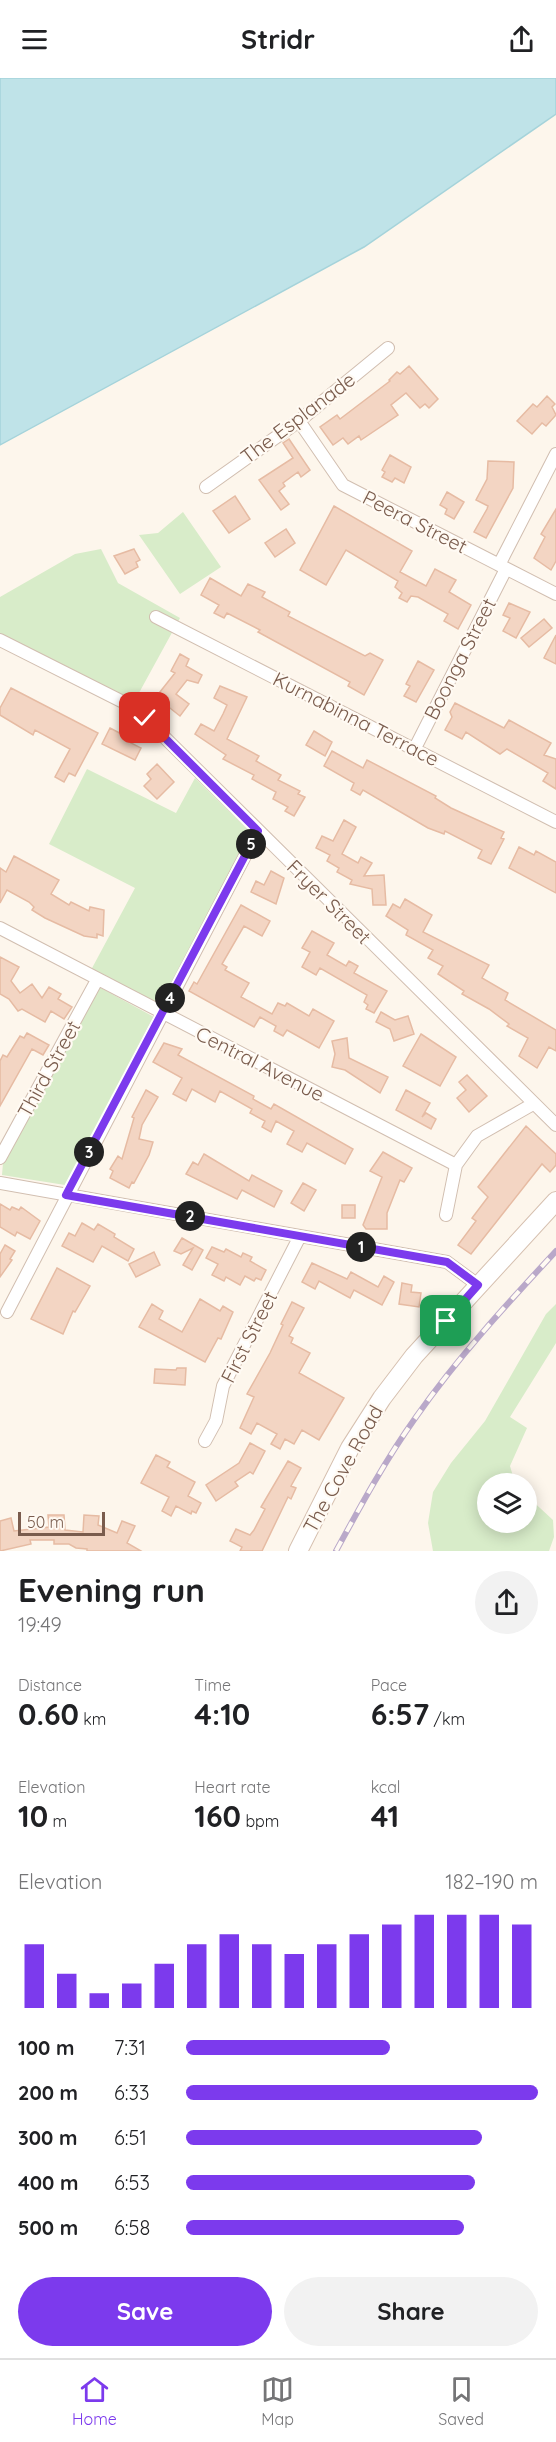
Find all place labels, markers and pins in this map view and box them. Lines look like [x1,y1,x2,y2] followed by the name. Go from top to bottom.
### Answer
[119,692,170,743] pin
[236,829,266,859] pin: 5
[155,983,185,1013] pin: 4
[74,1137,104,1167] pin: 3
[175,1201,205,1231] pin: 2
[346,1232,376,1262] pin: 1
[420,1295,471,1346] pin

